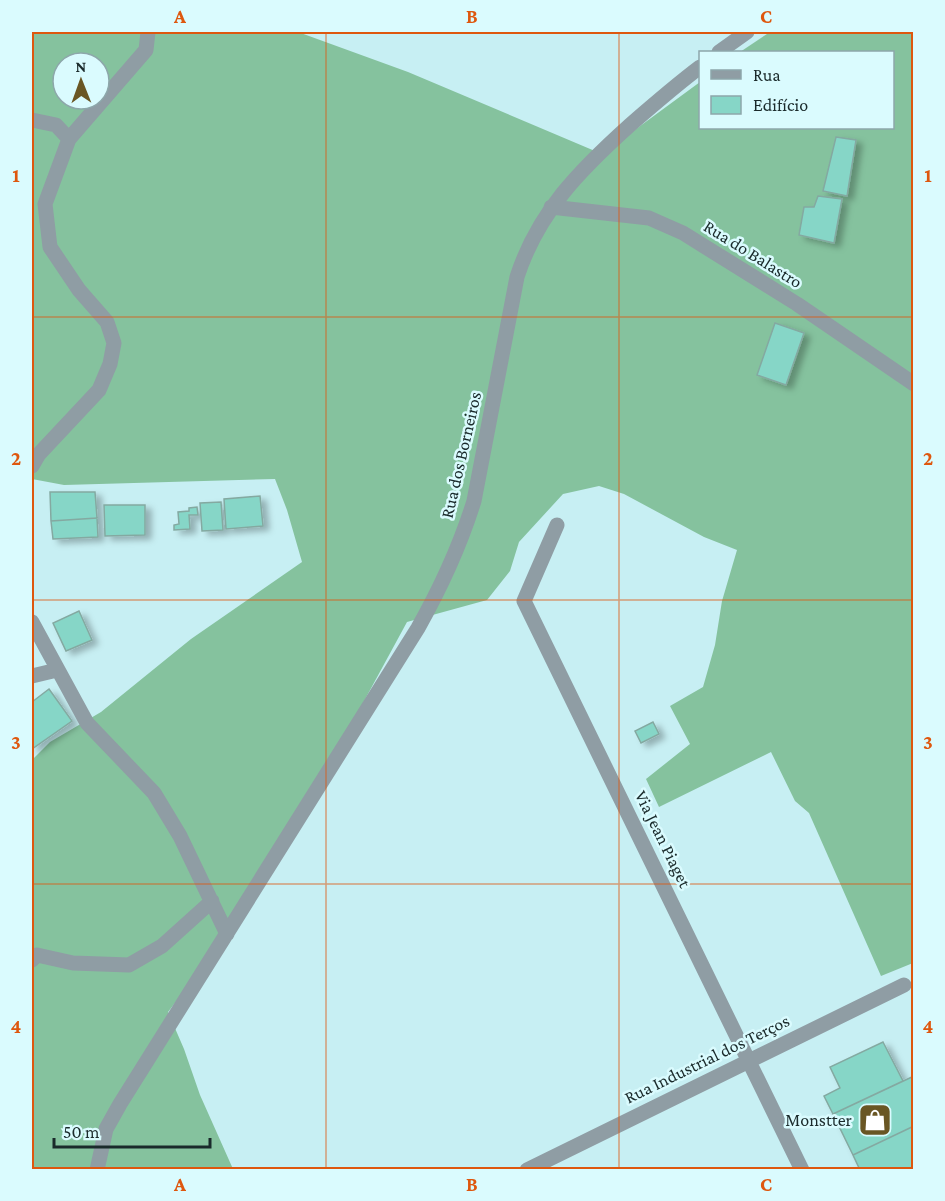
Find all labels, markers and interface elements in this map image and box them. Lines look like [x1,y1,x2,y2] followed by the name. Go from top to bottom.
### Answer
[173,5,187,27] text: A
[466,5,478,27] text: B
[760,5,772,27] text: C
[51,51,111,111] north arrow
[699,51,894,129] legend
[75,58,86,75] text: N
[753,65,781,85] text: Rua
[753,95,808,115] text: Edifício
[12,164,20,186] text: 1
[924,164,932,186] text: 1
[700,216,806,292] street label: Rua do Balastro
[437,390,485,520] street label: Rua dos Borneiros
[11,447,21,469] text: 2
[923,447,933,469] text: 2
[11,731,21,753] text: 3
[923,731,933,753] text: 3
[631,787,696,892] street label: Via Jean Piaget
[621,1010,793,1108] street label: Rua Industrial dos Terços
[11,1015,22,1037] text: 4
[923,1015,934,1037] text: 4
[857,1102,893,1138] shop icon: Monstter
[785,1110,853,1130] place label: Monstter
[54,1111,210,1149] scale bar
[63,1122,100,1142] text: 50 m
[173,1173,187,1195] text: A
[466,1173,478,1195] text: B
[760,1173,772,1195] text: C

